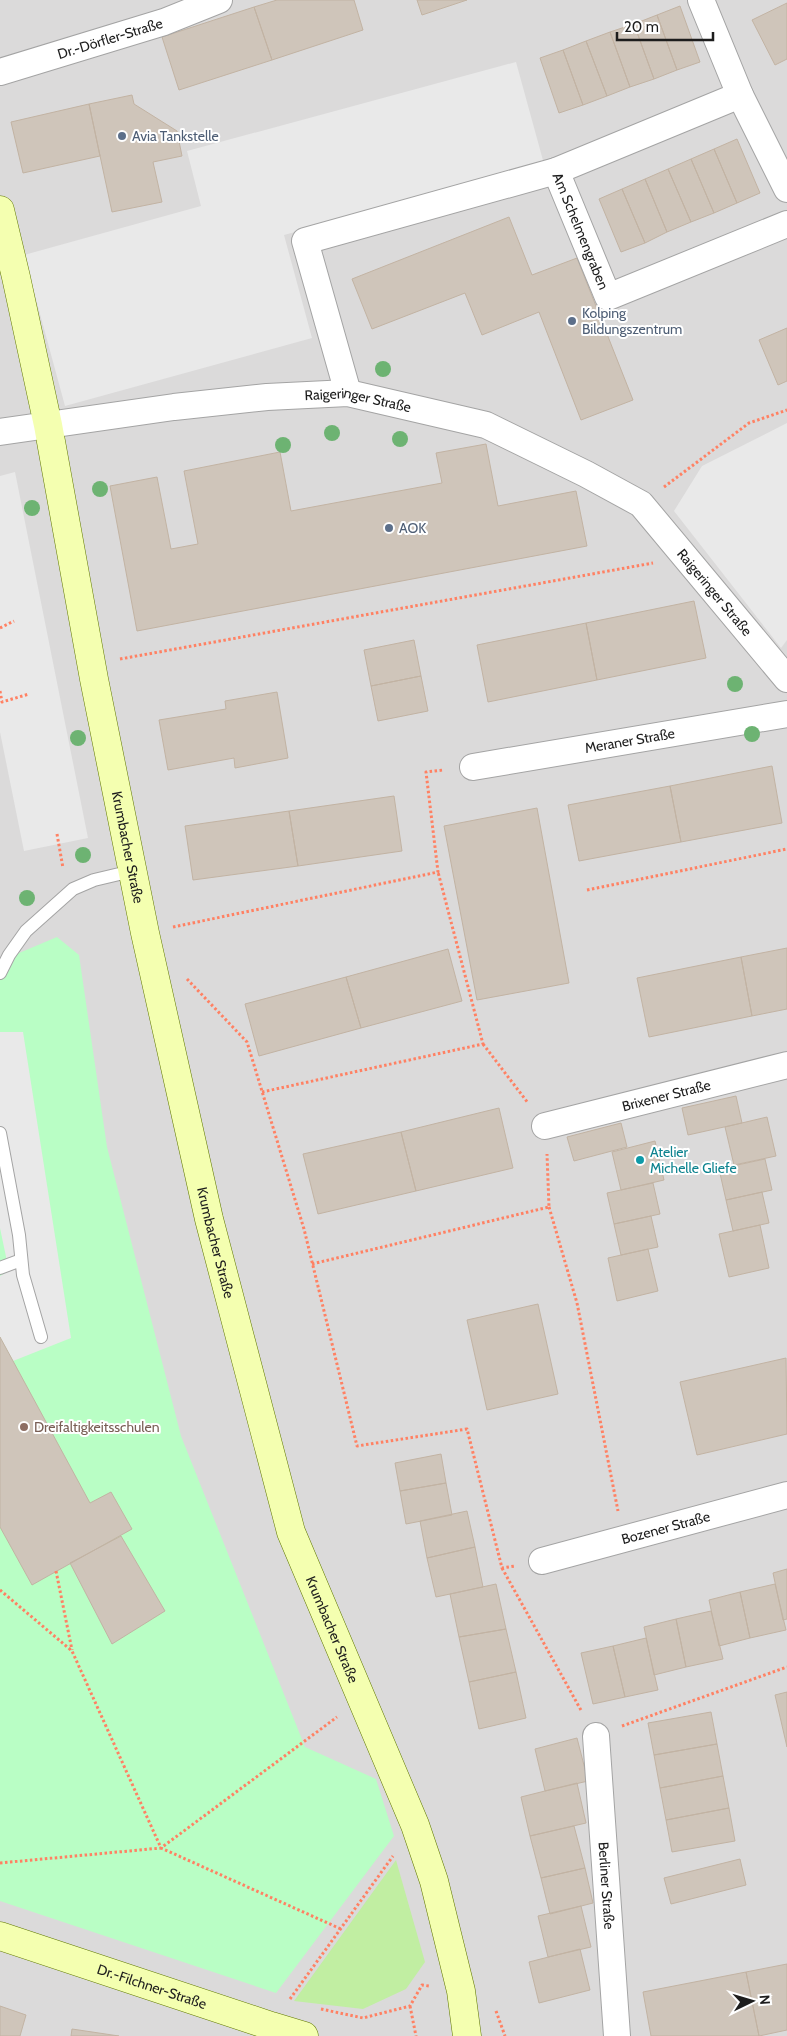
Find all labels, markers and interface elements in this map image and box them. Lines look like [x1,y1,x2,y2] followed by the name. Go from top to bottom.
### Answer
[617,10,713,42] scale bar
[55,14,165,63] street label: Dr.-Dörfler-Straße
[624,18,659,36] text: 20 m
[132,127,219,145] place label: Avia Tankstelle
[116,130,128,142] marker: Avia Tankstelle
[549,170,613,292] street label: Am Schelmengraben
[582,304,682,338] place label: Kolping Bildungszentrum
[566,315,578,327] marker: Kolping Bildungszentrum
[304,383,413,416] street label: Raigeringer Straße
[399,519,426,537] place label: AOK
[383,522,395,534] marker: AOK
[673,545,756,640] street label: Raigeringer Straße
[583,724,676,757] street label: Meraner Straße
[108,789,148,905] street label: Krumbacher Straße
[620,1076,712,1115] street label: Brixener Straße
[650,1143,737,1177] place label: Atelier Michelle Gliefe
[634,1154,646,1166] marker: Atelier Michelle Gliefe
[193,1185,238,1300] street label: Krumbacher Straße
[34,1418,160,1436] place label: Dreifaltigkeitsschulen
[18,1421,30,1433] marker: Dreifaltigkeitsschulen
[619,1507,712,1548] street label: Bozener Straße
[302,1573,363,1686] street label: Krumbacher Straße
[594,1841,619,1930] street label: Berliner Straße
[95,1960,209,2013] street label: Dr.-Filchner-Straße
[727,1976,777,2026] north arrow
[756,1994,774,2006] text: N

